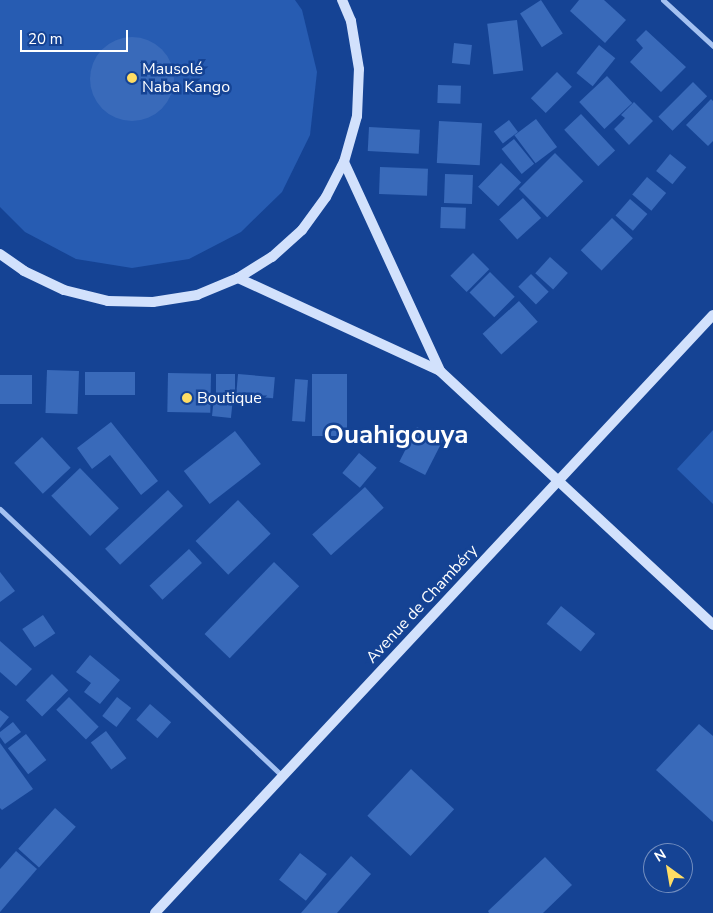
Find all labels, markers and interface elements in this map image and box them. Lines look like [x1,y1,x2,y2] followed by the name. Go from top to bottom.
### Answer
[22,20,130,52] scale bar
[28,29,63,49] text: 20 m
[142,59,230,97] place label: Mausolé Naba Kango
[126,72,138,84] marker: Mausolé Naba Kango
[197,388,262,408] place label: Boutique
[181,392,193,404] marker: Boutique
[324,419,468,451] district label: Ouahigouya
[362,541,482,667] street label: Avenue de Chambéry
[643,843,693,893] north arrow
[651,845,670,867] text: N

